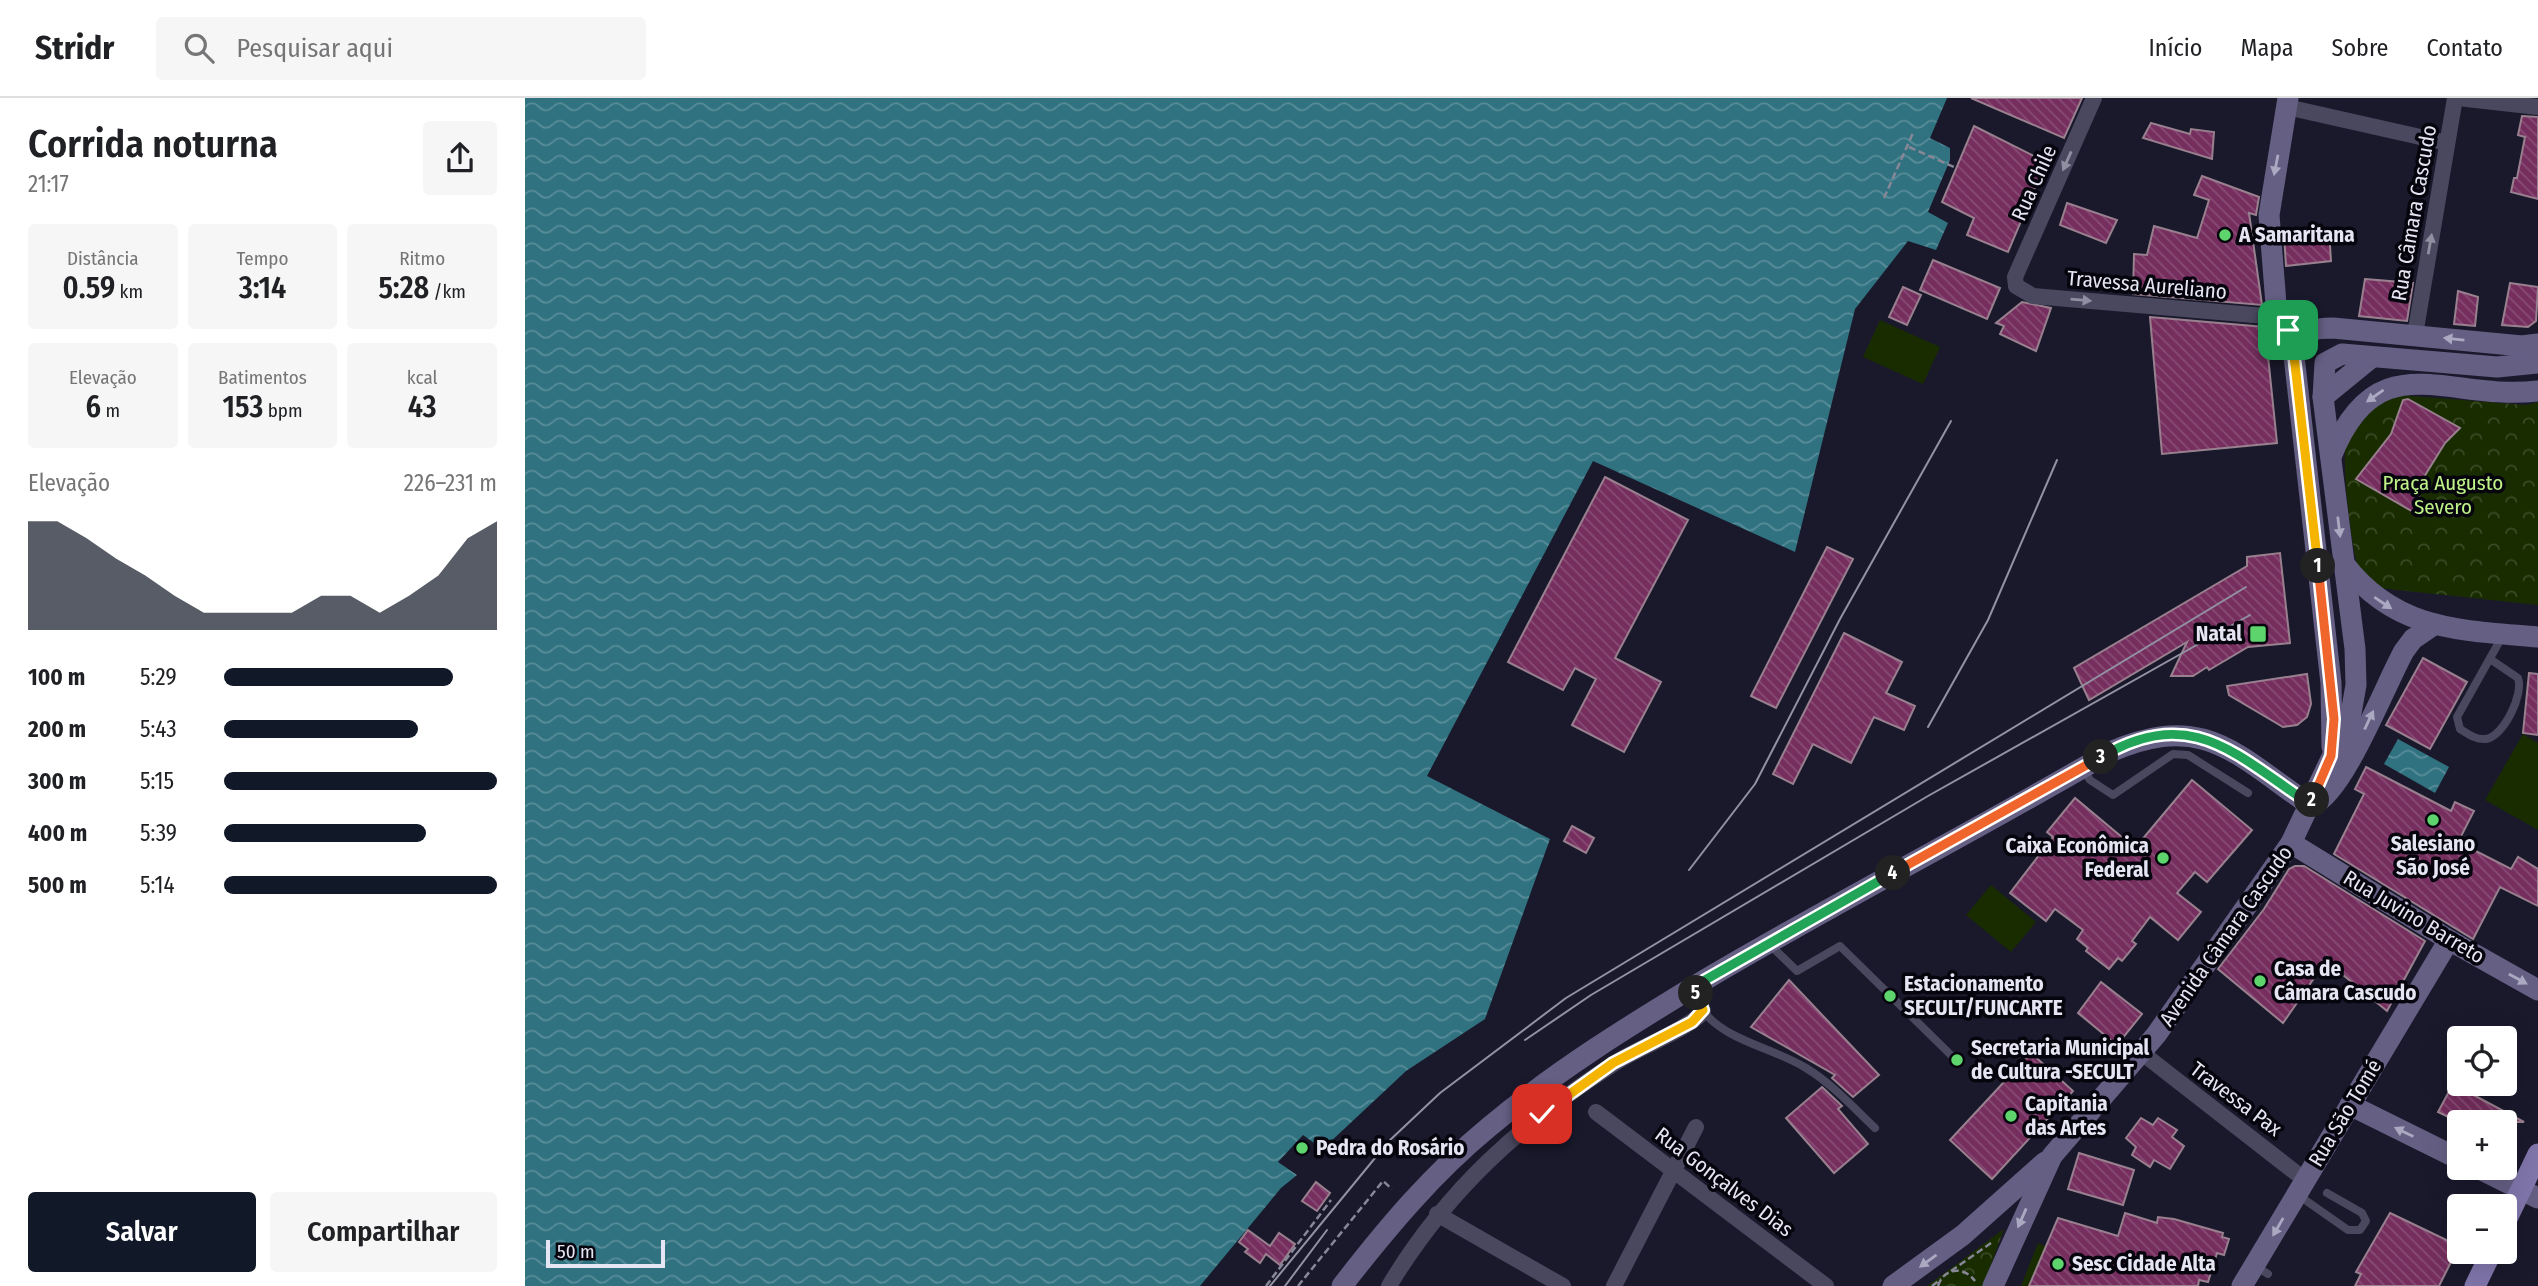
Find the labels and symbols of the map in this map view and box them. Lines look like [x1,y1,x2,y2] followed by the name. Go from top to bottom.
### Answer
[2386,123,2442,303] street label: Rua Câmara Cascudo
[2006,141,2062,225] street label: Rua Chile
[2061,151,2073,171] one-way arrow
[2270,154,2281,176] one-way arrow
[2238,222,2355,248] place label: A Samaritana
[2217,227,2233,243] marker: A Samaritana
[2425,233,2436,255] one-way arrow
[2066,265,2228,305] street label: Travessa Aureliano
[2070,295,2092,306] one-way arrow
[2258,300,2318,360] pin
[2443,334,2465,345] one-way arrow
[2366,389,2384,403] one-way arrow
[2383,470,2503,520] park label: Praça Augusto Severo
[2334,516,2345,538] one-way arrow
[2301,548,2336,584] pin: 1
[2373,597,2393,610] one-way arrow
[2196,621,2242,647] place label: Natal
[2248,624,2268,644] marker: Natal
[2364,710,2375,731] one-way arrow
[2083,740,2119,774] pin: 3
[2295,782,2329,818] pin: 2
[2425,812,2441,828] marker: Salesiano São José
[2391,831,2475,881] place label: Salesiano São José
[2005,833,2149,883] place label: Caixa Econômica Federal
[2154,841,2298,1031] street label: Avenida Câmara Cascudo
[2155,850,2171,866] marker: Caixa Econômica Federal
[1875,856,1911,890] pin: 4
[2339,865,2489,969] street label: Rua Juvino Barreto
[2274,956,2416,1006] place label: Casa de Câmara Cascudo
[1904,971,2063,1021] place label: Estacionamento SECULT/FUNCARTE
[2252,973,2268,989] marker: Casa de Câmara Cascudo
[2508,973,2528,985] one-way arrow
[1679,976,1713,1010] pin: 5
[1882,988,1898,1004] marker: Estacionamento SECULT/FUNCARTE
[1971,1035,2150,1085] place label: Secretaria Municipal de Cultura -SECULT
[1949,1052,1965,1068] marker: Secretaria Municipal de Cultura -SECULT
[2303,1055,2387,1171] street label: Rua São Tomé
[2185,1056,2287,1142] street label: Travessa Pax
[1512,1084,1572,1144] pin
[2025,1091,2108,1141] place label: Capitania das Artes
[2003,1108,2019,1124] marker: Capitania das Artes
[1650,1122,1798,1242] street label: Rua Gonçalves Dias
[2394,1126,2414,1137] one-way arrow
[1316,1135,1464,1161] place label: Pedra do Rosário
[1294,1140,1310,1156] marker: Pedra do Rosário
[2016,1208,2028,1228] one-way arrow
[2271,1218,2284,1237] one-way arrow
[546,1237,665,1269] scale bar
[2072,1251,2216,1277] place label: Sesc Cidade Alta
[1919,1253,1937,1267] one-way arrow
[2050,1256,2066,1272] marker: Sesc Cidade Alta

